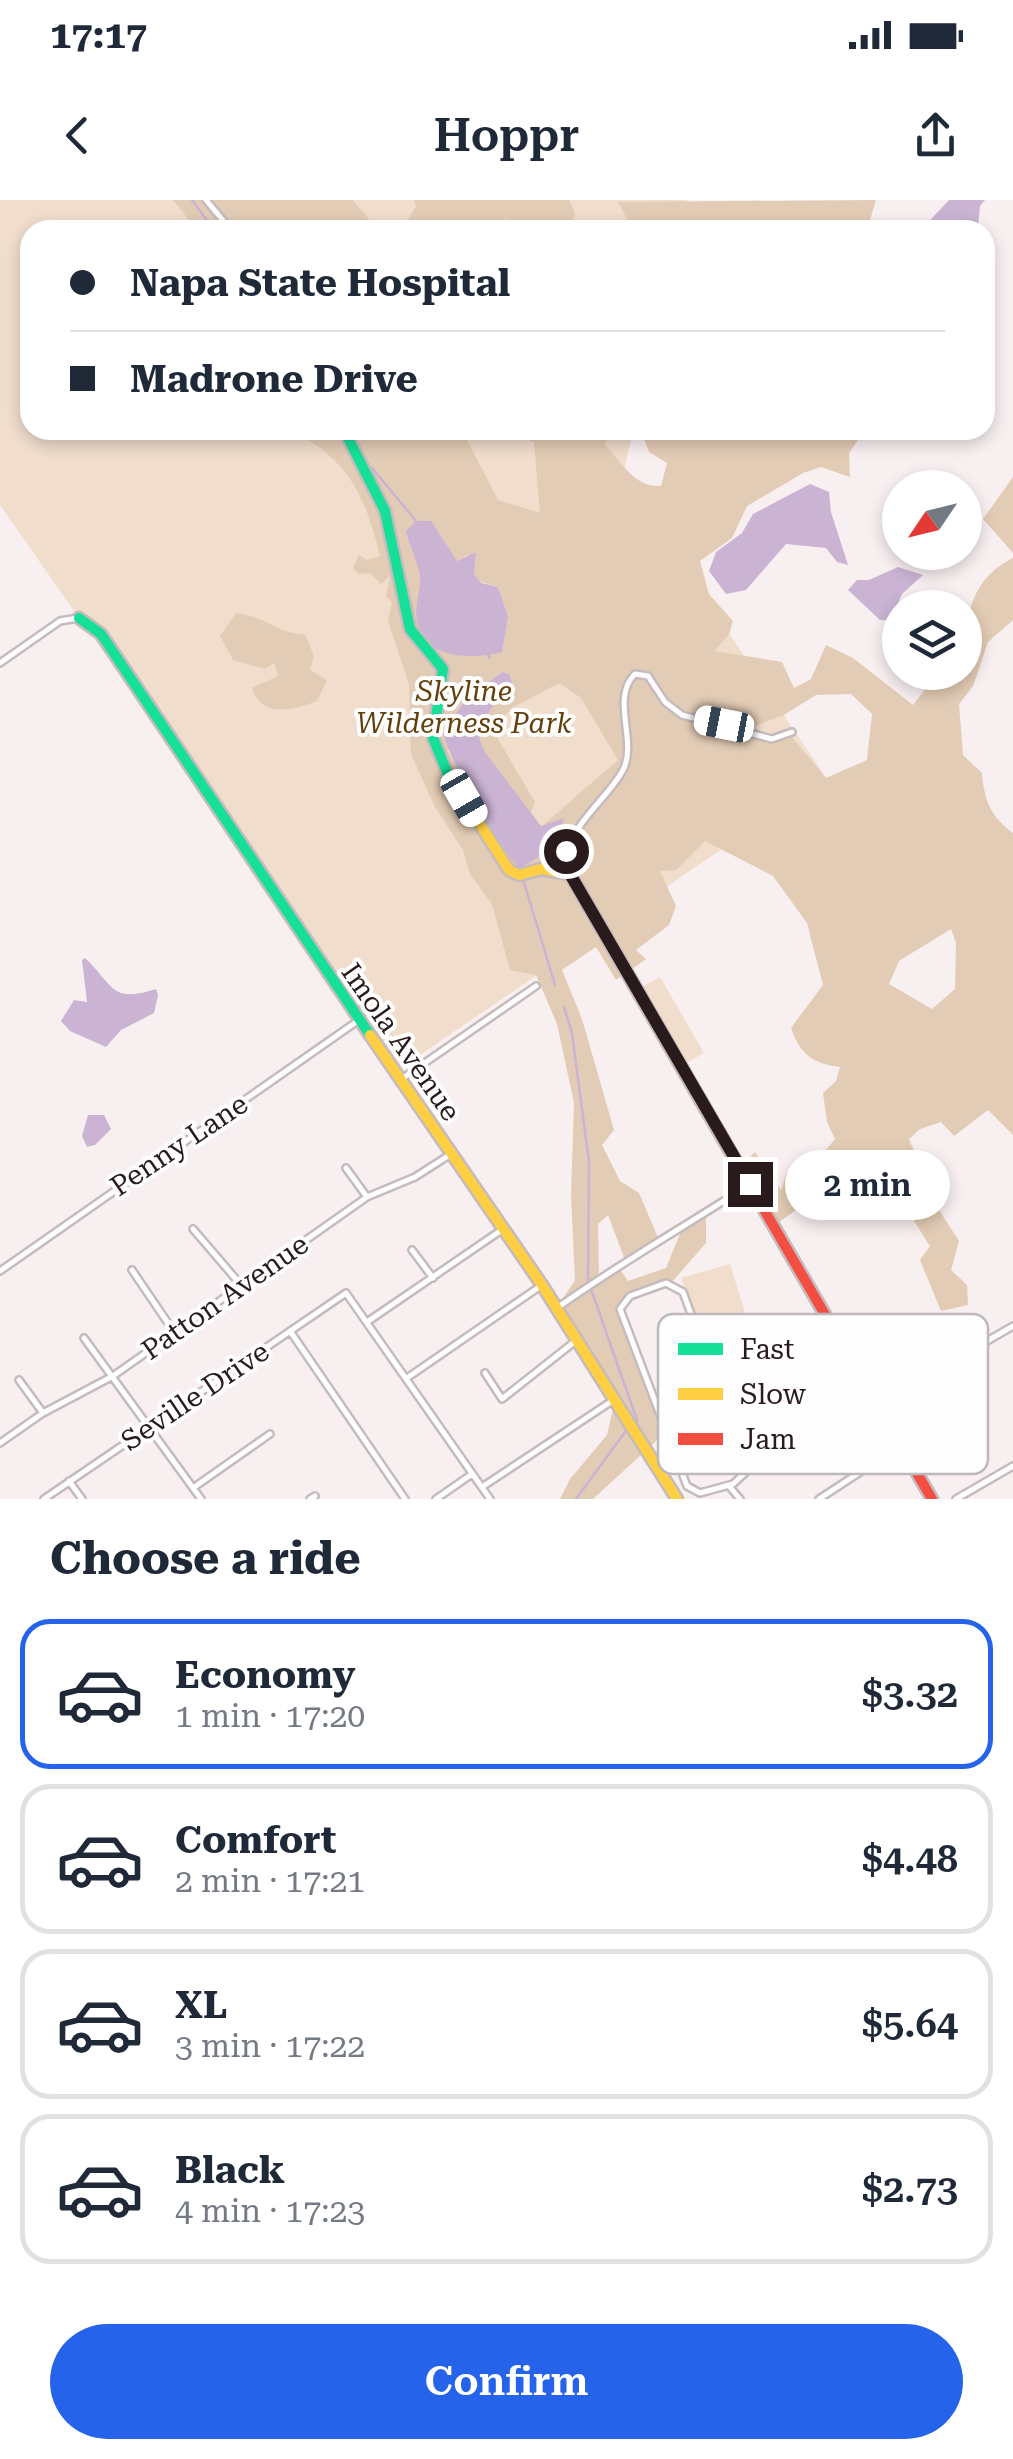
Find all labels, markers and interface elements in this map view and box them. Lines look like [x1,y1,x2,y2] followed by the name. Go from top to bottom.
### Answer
[50,13,147,57] text: 17:17
[50,108,105,163] icon: back
[908,108,963,163] icon: share
[434,109,579,162] text: Hoppr
[130,261,510,305] text: Napa State Hospital
[130,357,418,401] text: Madrone Drive
[882,470,982,570] north arrow
[882,470,982,690] map controls
[882,590,982,690] button: layers
[356,675,573,740] park label: Skyline Wilderness Park
[692,704,756,744] car
[436,765,492,831] car
[544,829,589,874] route start
[335,957,467,1127] street label: Imola Avenue
[104,1087,254,1203] street label: Penny Lane
[785,1149,950,1219] callout: 2 min
[728,1162,773,1207] route end
[823,1166,912,1204] text: 2 min
[135,1227,315,1367] street label: Patton Avenue
[658,1314,988,1474] legend
[740,1333,794,1366] text: Fast
[115,1335,275,1457] street label: Seville Drive
[740,1378,807,1411] text: Slow
[740,1423,796,1456] text: Jam
[50,1532,361,1585] text: Choose a ride
[55,1649,145,1739] icon: car
[175,1653,355,1697] text: Economy
[862,1672,958,1716] text: $3.32
[175,1697,365,1735] text: 1 min · 17:20
[55,1814,145,1904] icon: car
[175,1818,336,1862] text: Comfort
[862,1837,958,1881] text: $4.48
[175,1862,365,1900] text: 2 min · 17:21
[55,1979,145,2069] icon: car
[175,1983,227,2027] text: XL
[862,2002,958,2046] text: $5.64
[175,2027,365,2065] text: 3 min · 17:22
[55,2144,145,2234] icon: car
[175,2148,285,2192] text: Black
[862,2167,958,2211] text: $2.73
[175,2192,365,2230] text: 4 min · 17:23
[50,2324,963,2439] button: Confirm

